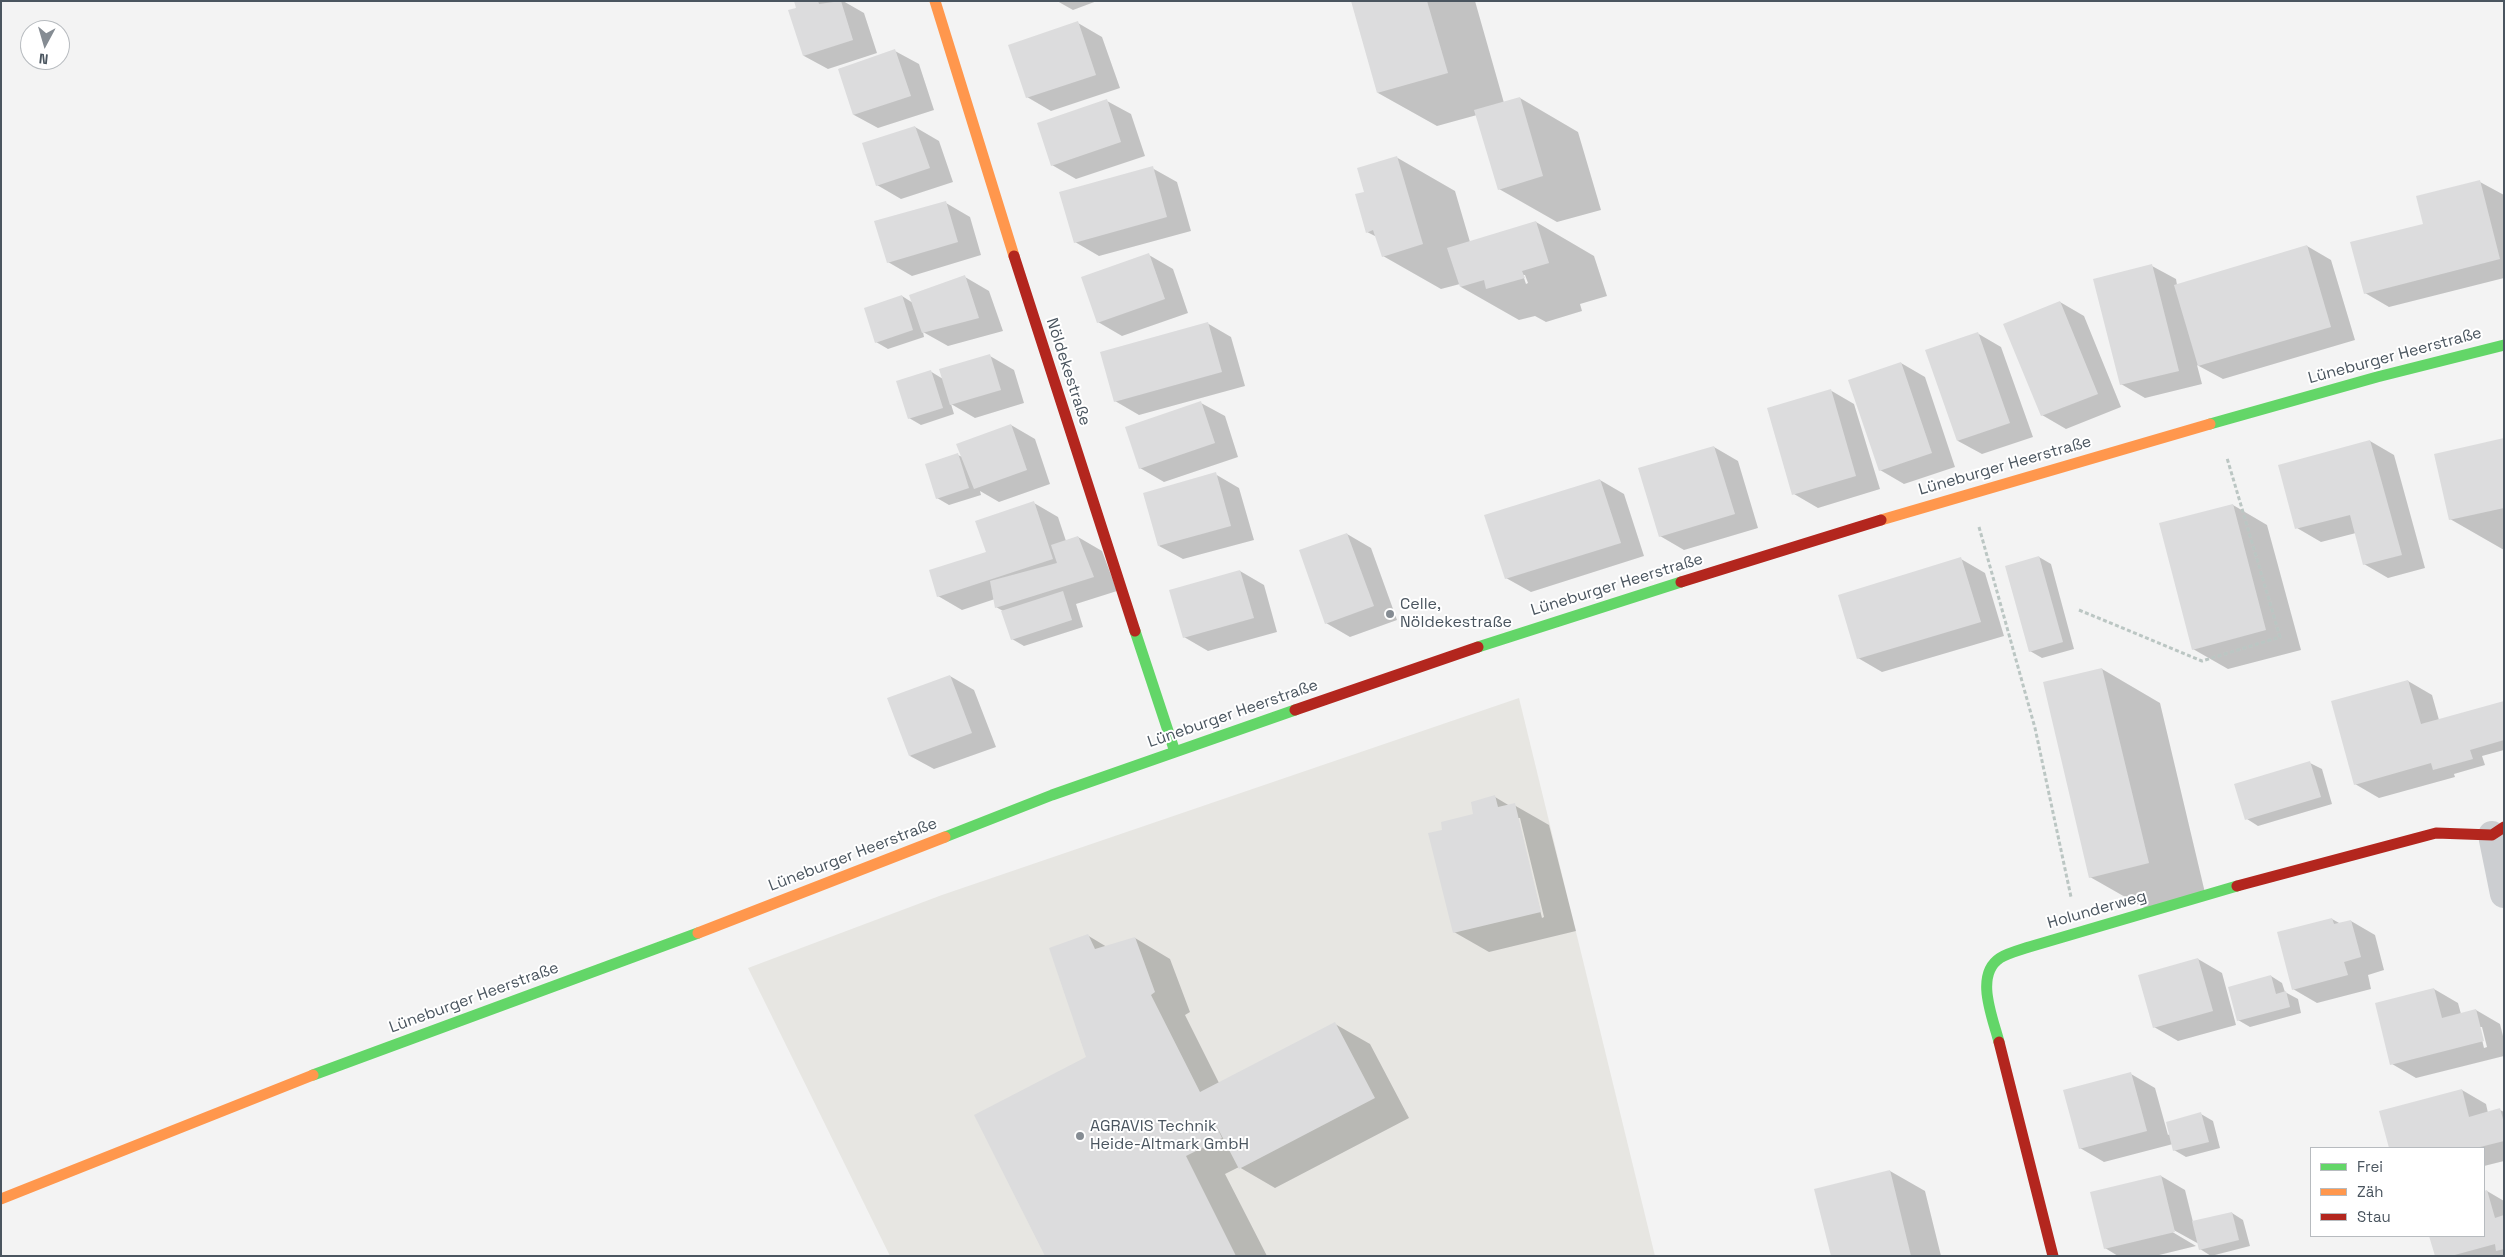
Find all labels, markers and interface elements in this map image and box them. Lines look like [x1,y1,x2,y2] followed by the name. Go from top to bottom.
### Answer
[20,20,70,70] north arrow
[38,49,49,68] text: N
[1042,316,1094,428] street label: Nöldekestraße
[2306,324,2484,388] street label: Lüneburger Heerstraße
[1916,432,2094,500] street label: Lüneburger Heerstraße
[1529,550,1705,620] street label: Lüneburger Heerstraße
[1400,595,1512,633] place label: Celle, Nöldekestraße
[1384,608,1396,620] marker: Celle, Nöldekestraße
[1145,676,1321,752] street label: Lüneburger Heerstraße
[766,814,940,896] street label: Lüneburger Heerstraße
[2045,887,2149,933] street label: Holunderweg
[387,958,561,1038] street label: Lüneburger Heerstraße
[1090,1117,1249,1155] place label: AGRAVIS Technik Heide-Altmark GmbH
[1074,1130,1086,1142] marker: AGRAVIS Technik Heide-Altmark GmbH
[2310,1147,2485,1237] legend
[2357,1157,2383,1176] text: Frei
[2357,1182,2383,1201] text: Zäh
[2357,1207,2391,1226] text: Stau

